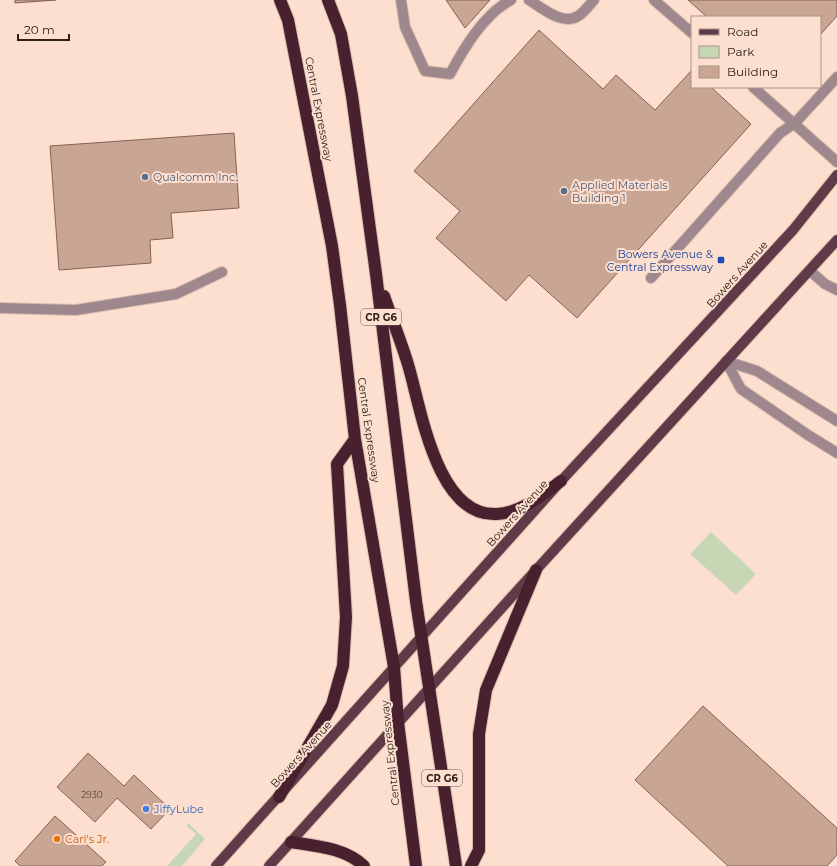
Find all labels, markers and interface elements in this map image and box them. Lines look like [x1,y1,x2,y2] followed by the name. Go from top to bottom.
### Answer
[18,16,69,42] scale bar
[691,16,821,88] legend
[24,22,55,37] text: 20 m
[727,24,758,39] text: Road
[727,44,755,59] text: Park
[302,56,336,162] street label: Central Expressway
[727,64,778,79] text: Building
[153,170,238,184] place label: Qualcomm Inc.
[140,172,150,182] marker: Qualcomm Inc.
[572,178,668,205] place label: Applied Materials Building 1
[559,186,569,196] marker: Applied Materials Building 1
[703,237,771,310] street label: Bowers Avenue
[607,247,714,274] place label: Bowers Avenue & Central Expressway
[716,255,726,265] marker: Bowers Avenue & Central Expressway
[361,309,401,325] road number: CR G6
[355,376,383,484] street label: Central Expressway
[483,476,551,549] street label: Bowers Avenue
[377,699,403,807] street label: Central Expressway
[267,717,335,790] street label: Bowers Avenue
[422,770,462,786] road number: CR G6
[81,789,103,800] house number: 2930
[153,802,204,816] place label: JiffyLube
[141,804,151,814] marker: JiffyLube
[65,832,109,846] place label: Carl's Jr.
[52,834,62,844] marker: Carl's Jr.

